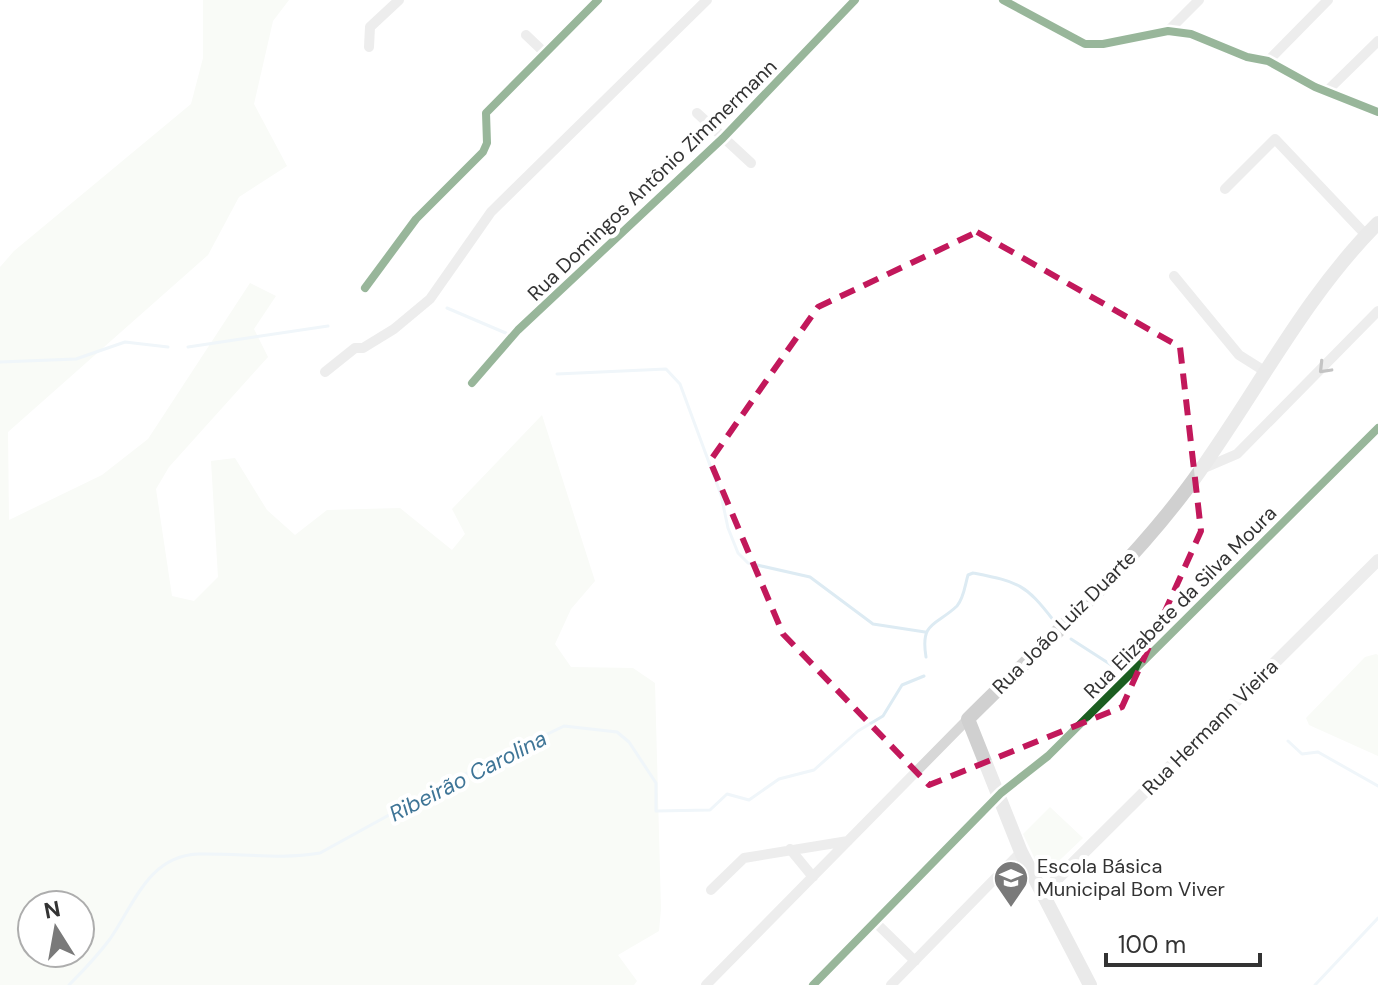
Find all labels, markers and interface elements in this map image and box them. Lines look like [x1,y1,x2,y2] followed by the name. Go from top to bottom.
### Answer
[522,54,782,306] street label: Rua Domingos Antônio Zimmermann
[1319,358,1333,373] one-way arrow
[1078,500,1282,704] street label: Rua Elizabete da Silva Moura
[987,545,1141,699] street label: Rua João Luiz Duarte
[1137,654,1283,800] street label: Rua Hermann Vieira
[384,724,552,828] water label: Ribeirão Carolina
[1037,853,1225,902] place label: Escola Básica Municipal Bom Viver
[992,859,1030,909] school or university icon: Escola Básica Municipal Bom Viver
[16,889,96,969] north arrow
[42,894,63,926] text: N
[1106,917,1260,967] scale bar
[1118,929,1186,960] text: 100 m

